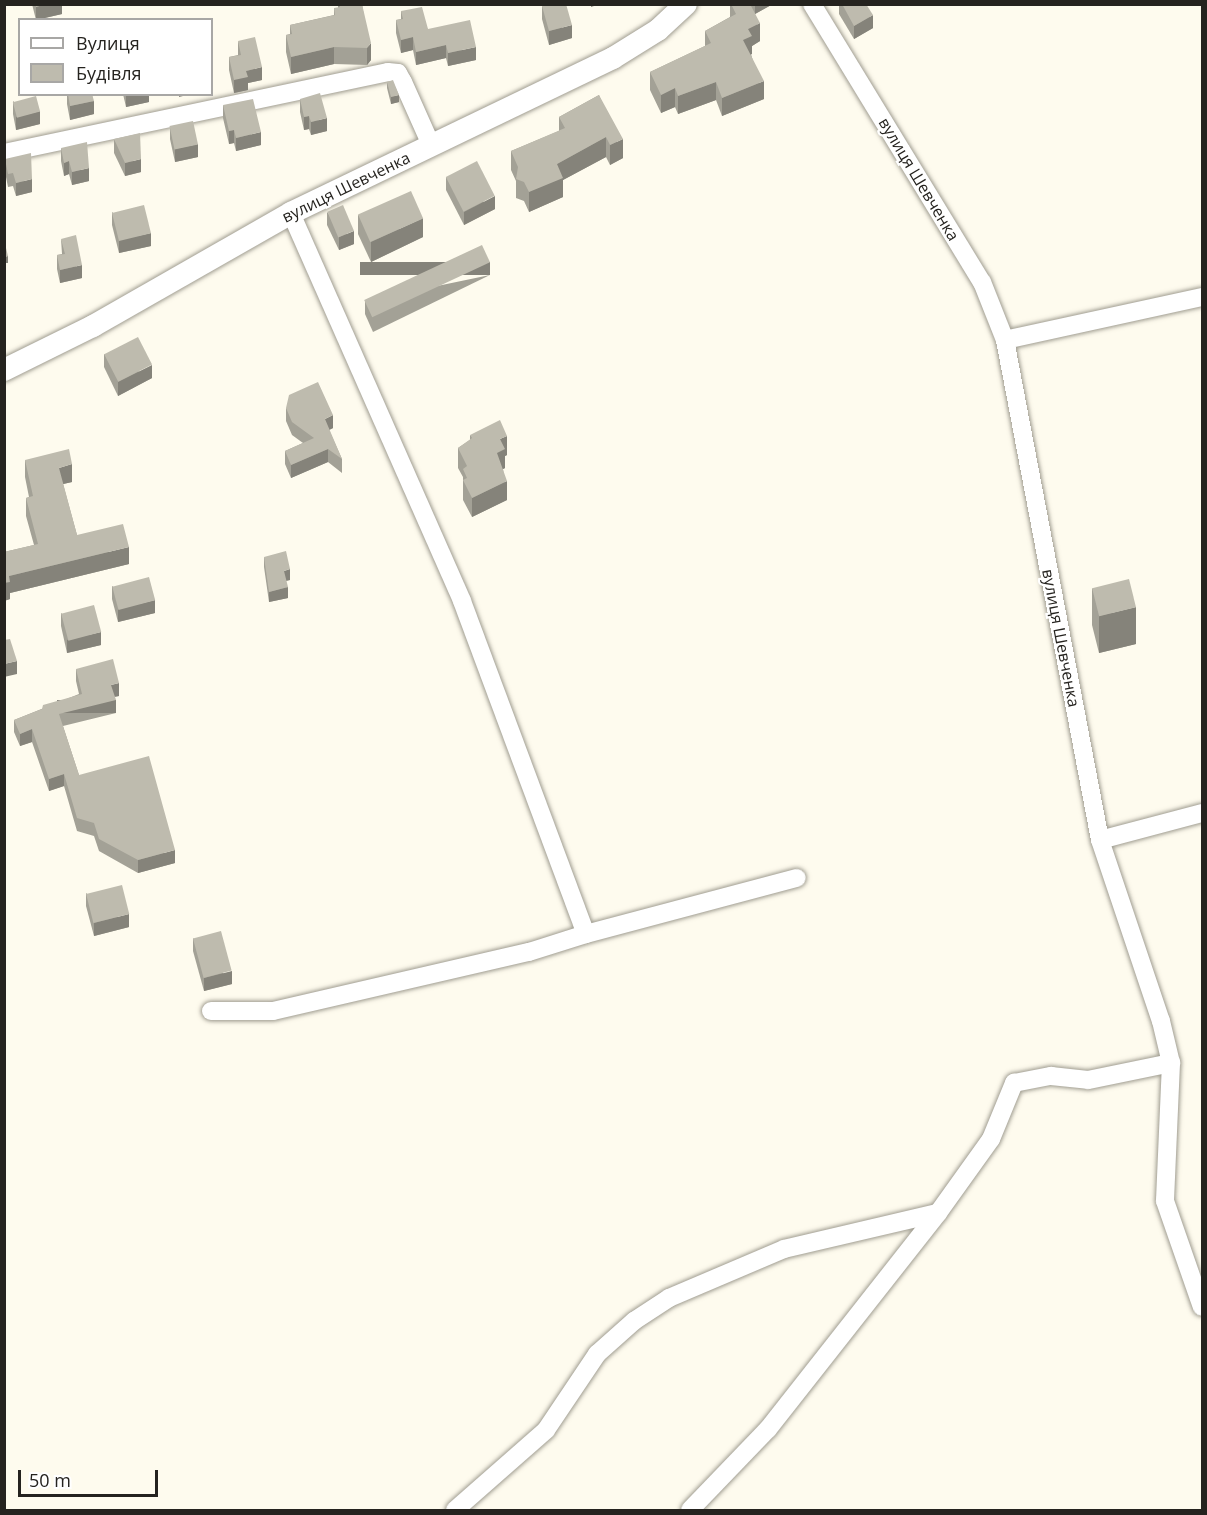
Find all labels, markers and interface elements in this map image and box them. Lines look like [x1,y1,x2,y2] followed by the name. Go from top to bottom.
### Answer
[18,18,213,96] legend
[76,31,140,55] text: Вулиця
[76,61,142,85] text: Будівля
[875,114,963,244] street label: вулиця Шевченка
[279,148,413,226] street label: вулиця Шевченка
[1038,567,1084,709] street label: вулиця Шевченка
[21,1458,160,1496] scale bar
[29,1468,71,1492] text: 50 m

